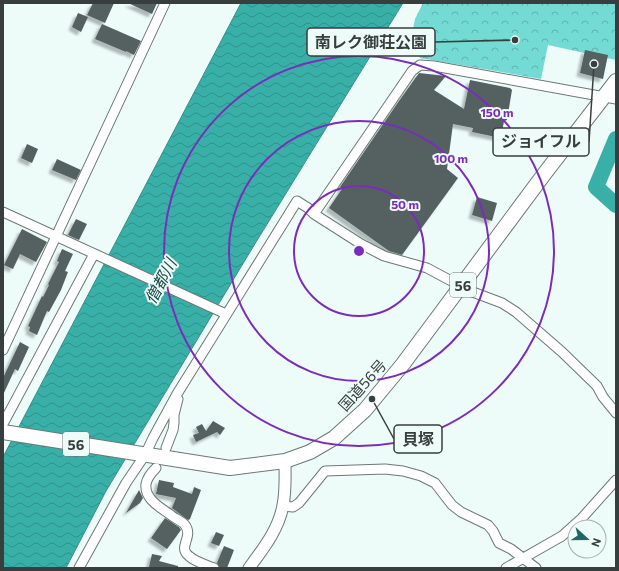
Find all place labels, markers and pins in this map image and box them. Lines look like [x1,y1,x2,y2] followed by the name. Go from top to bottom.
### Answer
[307,28,435,56] callout: 南レク御荘公園
[493,128,589,156] callout: ジョイフル
[352,244,366,258] centre of rings
[394,425,442,453] callout: 貝塚

